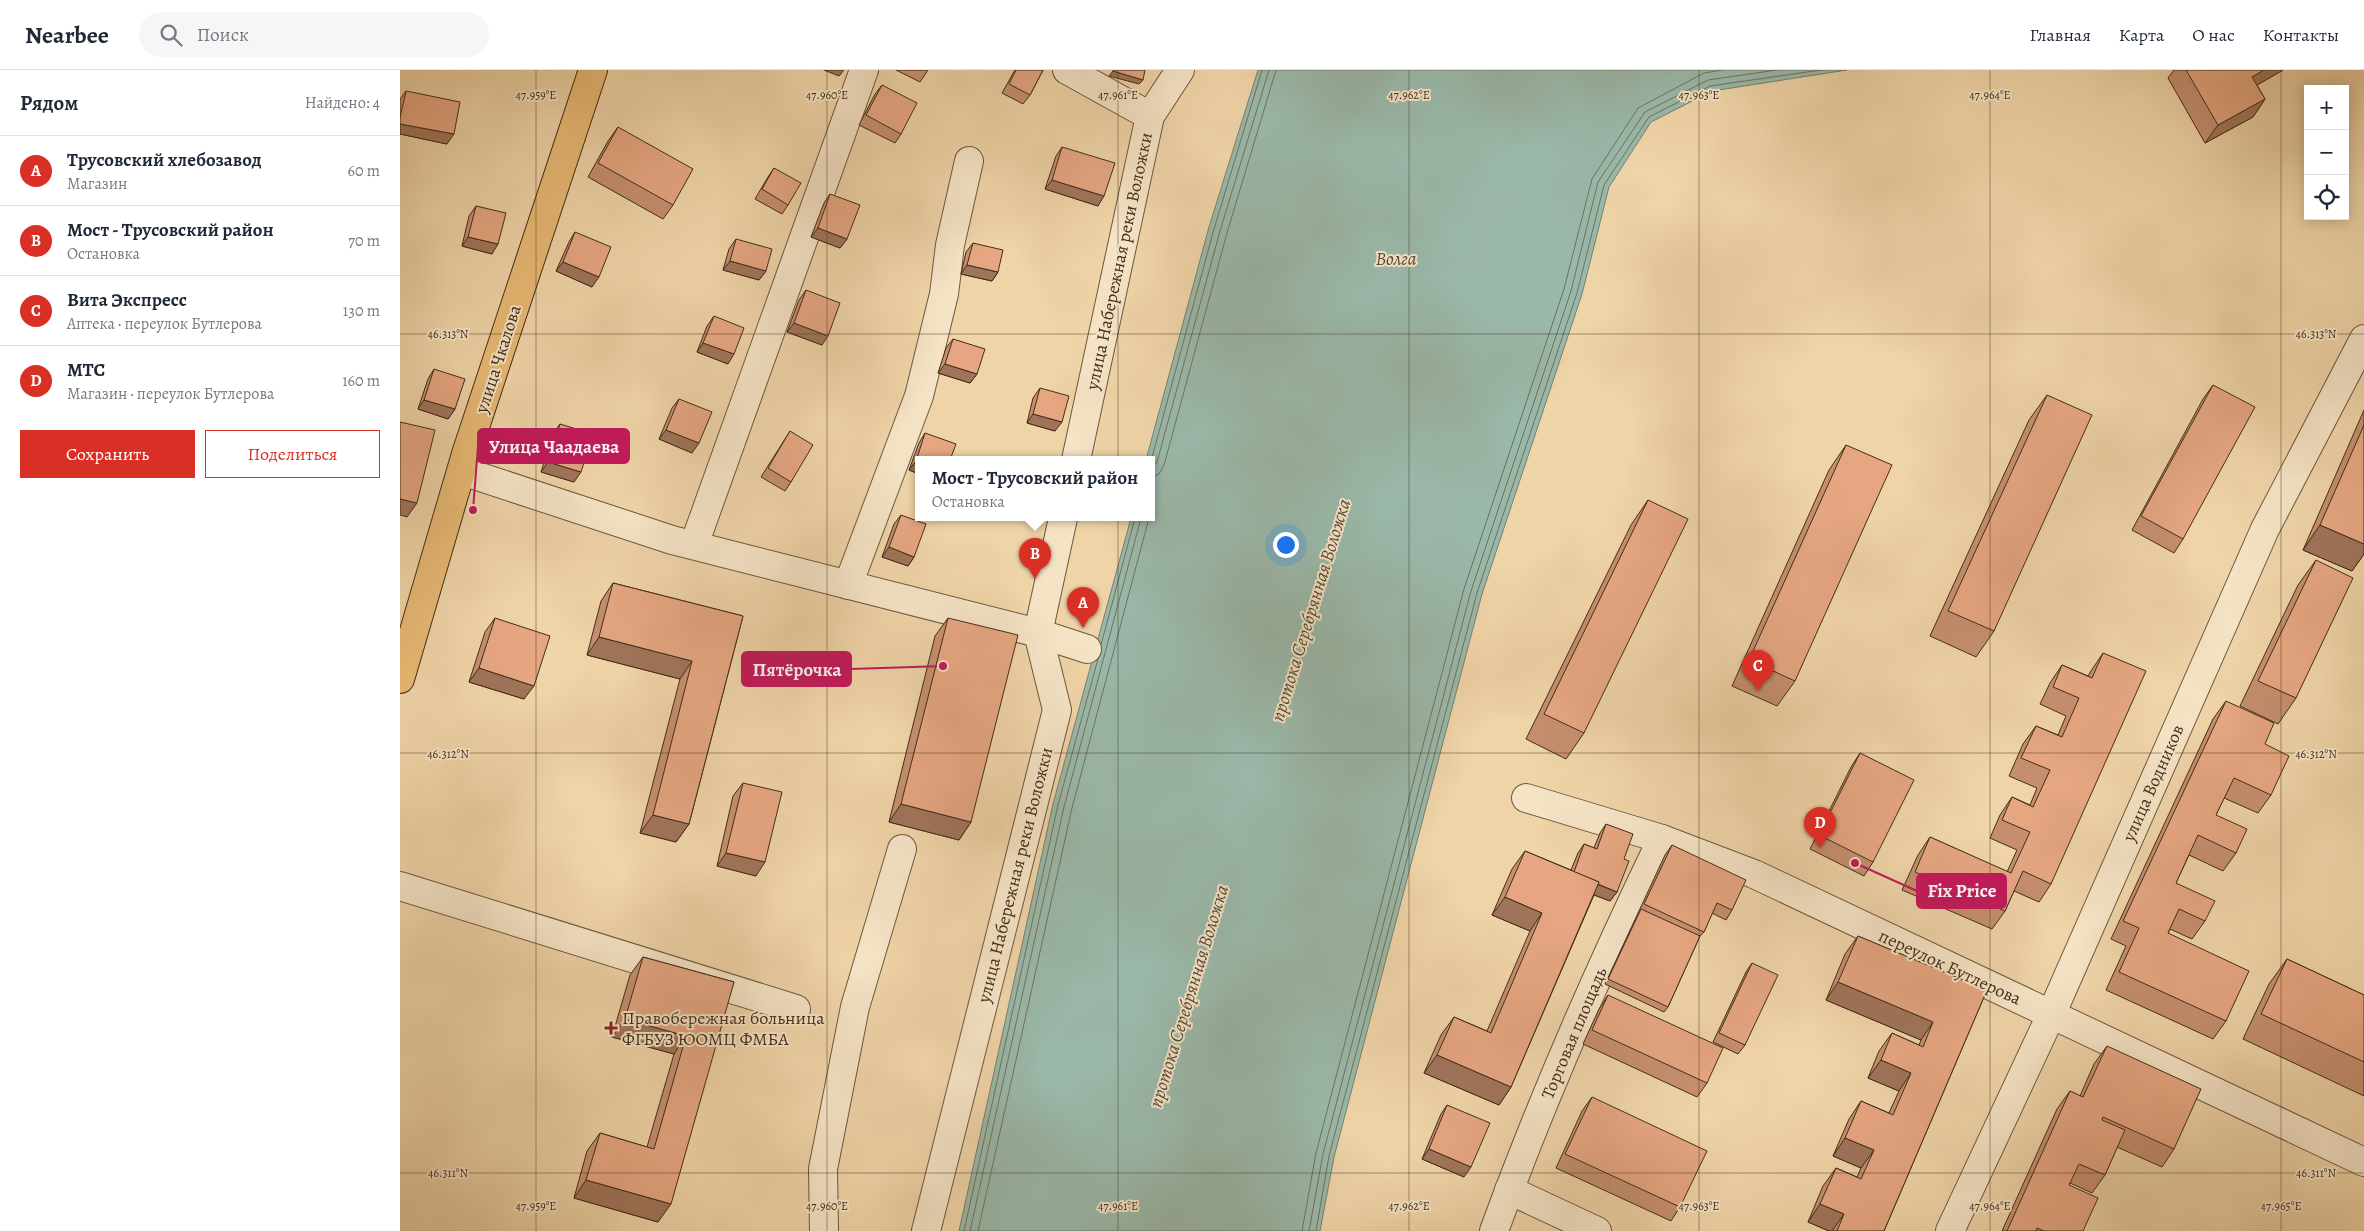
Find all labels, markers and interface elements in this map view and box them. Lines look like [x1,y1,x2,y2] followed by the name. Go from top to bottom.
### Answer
[139,12,489,57] search box
[25,19,109,51] text: Nearbee
[157,21,185,49] icon: search
[197,22,249,48] text: Поиск
[2030,23,2091,47] text: Главная
[2119,23,2164,47] text: Карта
[2192,23,2235,47] text: О нас
[2263,23,2339,47] text: Контакты
[2304,85,2349,220] map controls
[2304,85,2349,130] button: +
[516,87,556,103] text: 47.959°E
[806,87,848,103] text: 47.960°E
[1098,87,1138,103] text: 47.961°E
[1388,87,1430,103] text: 47.962°E
[1679,87,1719,103] text: 47.963°E
[1969,87,2011,103] text: 47.964°E
[20,89,78,117] text: Рядом
[305,92,380,114] text: Найдено: 4
[1080,130,1158,393] street label: улица Набережная реки Воложки
[2304,130,2349,175] button: −
[67,147,262,173] text: Трусовский хлебозавод
[31,160,41,182] text: A
[348,160,380,182] text: 60 m
[67,173,127,195] text: Магазин
[2304,175,2349,220] button: locate
[67,217,274,243] text: Мост - Трусовский район
[31,230,41,252] text: B
[348,230,380,252] text: 70 m
[67,243,140,265] text: Остановка
[1375,246,1417,272] water label: Волга
[67,287,187,313] text: Вита Экспресс
[31,300,41,322] text: C
[343,300,380,322] text: 130 m
[469,301,527,417] street label: улица Чкалова
[67,313,262,335] text: Аптека · переулок Бутлерова
[428,326,469,342] text: 46.313°N
[2296,326,2337,342] text: 46.313°N
[67,357,105,383] text: МТС
[30,370,42,392] text: D
[342,370,380,392] text: 160 m
[67,383,274,405] text: Магазин · переулок Бутлерова
[478,429,629,463] callout: Улица Чаадаева
[20,430,195,478] button: Сохранить
[205,430,380,478] button: Поделиться
[489,434,620,460] text: Улица Чаадаева
[915,456,1155,521] popup
[932,465,1138,491] text: Мост - Трусовский район
[932,491,1005,513] text: Остановка
[1265,496,1357,725] water label: протока Серебрянная Воложка
[1273,532,1299,558] your location
[1019,538,1051,579] pin: B
[1067,587,1099,628] pin: A
[1742,650,1774,691] pin: C
[742,652,851,686] callout: Пятёрочка
[752,657,843,683] text: Пятёрочка
[2116,721,2190,846] street label: улица Водников
[971,745,1058,1006] street label: улица Набережная реки Воложки
[427,746,469,762] text: 46.312°N
[2295,746,2337,762] text: 46.312°N
[1804,807,1836,848] pin: D
[1917,874,2006,908] callout: Fix Price
[1928,878,1997,904] text: Fix Price
[1143,882,1235,1111] water label: протока Серебрянная Воложка
[1875,923,2026,1011] street label: переулок Бутлерова
[1535,963,1613,1103] street label: Торговая площадь
[622,1006,825,1051] place label: Правобережная больница ФГБУЗ ЮОМЦ ФМБА
[604,1021,618,1035] marker: Правобережная больница ФГБУЗ ЮОМЦ ФМБА
[428,1165,468,1181] text: 46.311°N
[2296,1165,2336,1181] text: 46.311°N
[516,1198,556,1214] text: 47.959°E
[806,1198,848,1214] text: 47.960°E
[1098,1198,1138,1214] text: 47.961°E
[1388,1198,1430,1214] text: 47.962°E
[1679,1198,1719,1214] text: 47.963°E
[1969,1198,2011,1214] text: 47.964°E
[2260,1198,2302,1214] text: 47.965°E

